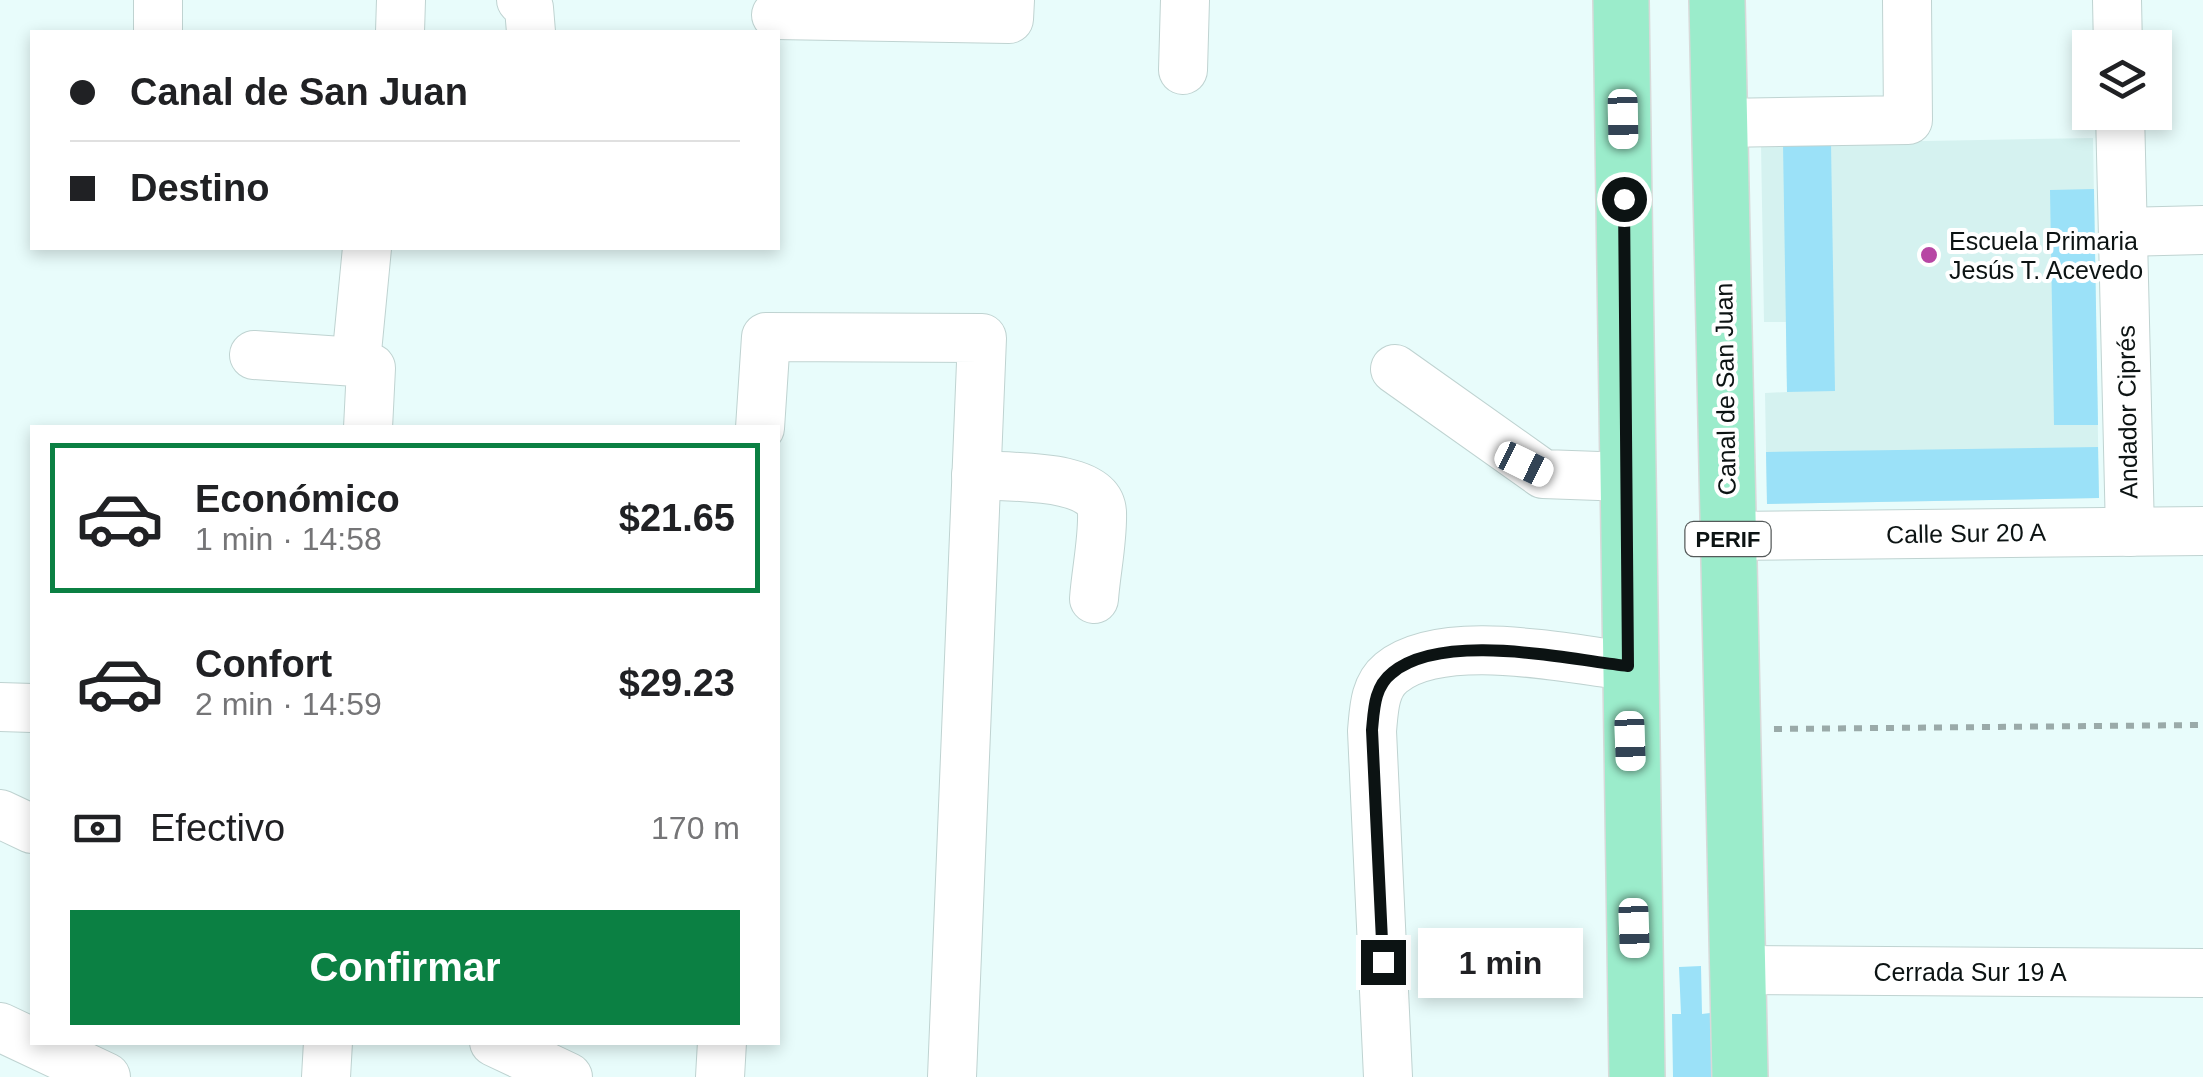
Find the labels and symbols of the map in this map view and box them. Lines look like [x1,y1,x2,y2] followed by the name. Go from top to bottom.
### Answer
[1607,89,1639,149] car
[1602,177,1647,222] route start
[1949,227,2143,284] place label: Escuela Primaria Jesús T. Acevedo
[1918,244,1940,266] marker: Escuela Primaria Jesús T. Acevedo
[1709,282,1741,496] street label: Canal de San Juan
[2111,325,2143,499] street label: Andador Ciprés
[1490,437,1558,491] car
[1886,518,2046,548] street label: Calle Sur 20 A
[1686,522,1770,556] road number: PERIF
[1614,710,1646,772] car
[1618,897,1650,959] car
[1418,927,1583,997] callout: 1 min
[1361,940,1406,985] route end
[1873,958,2067,986] street label: Cerrada Sur 19 A

